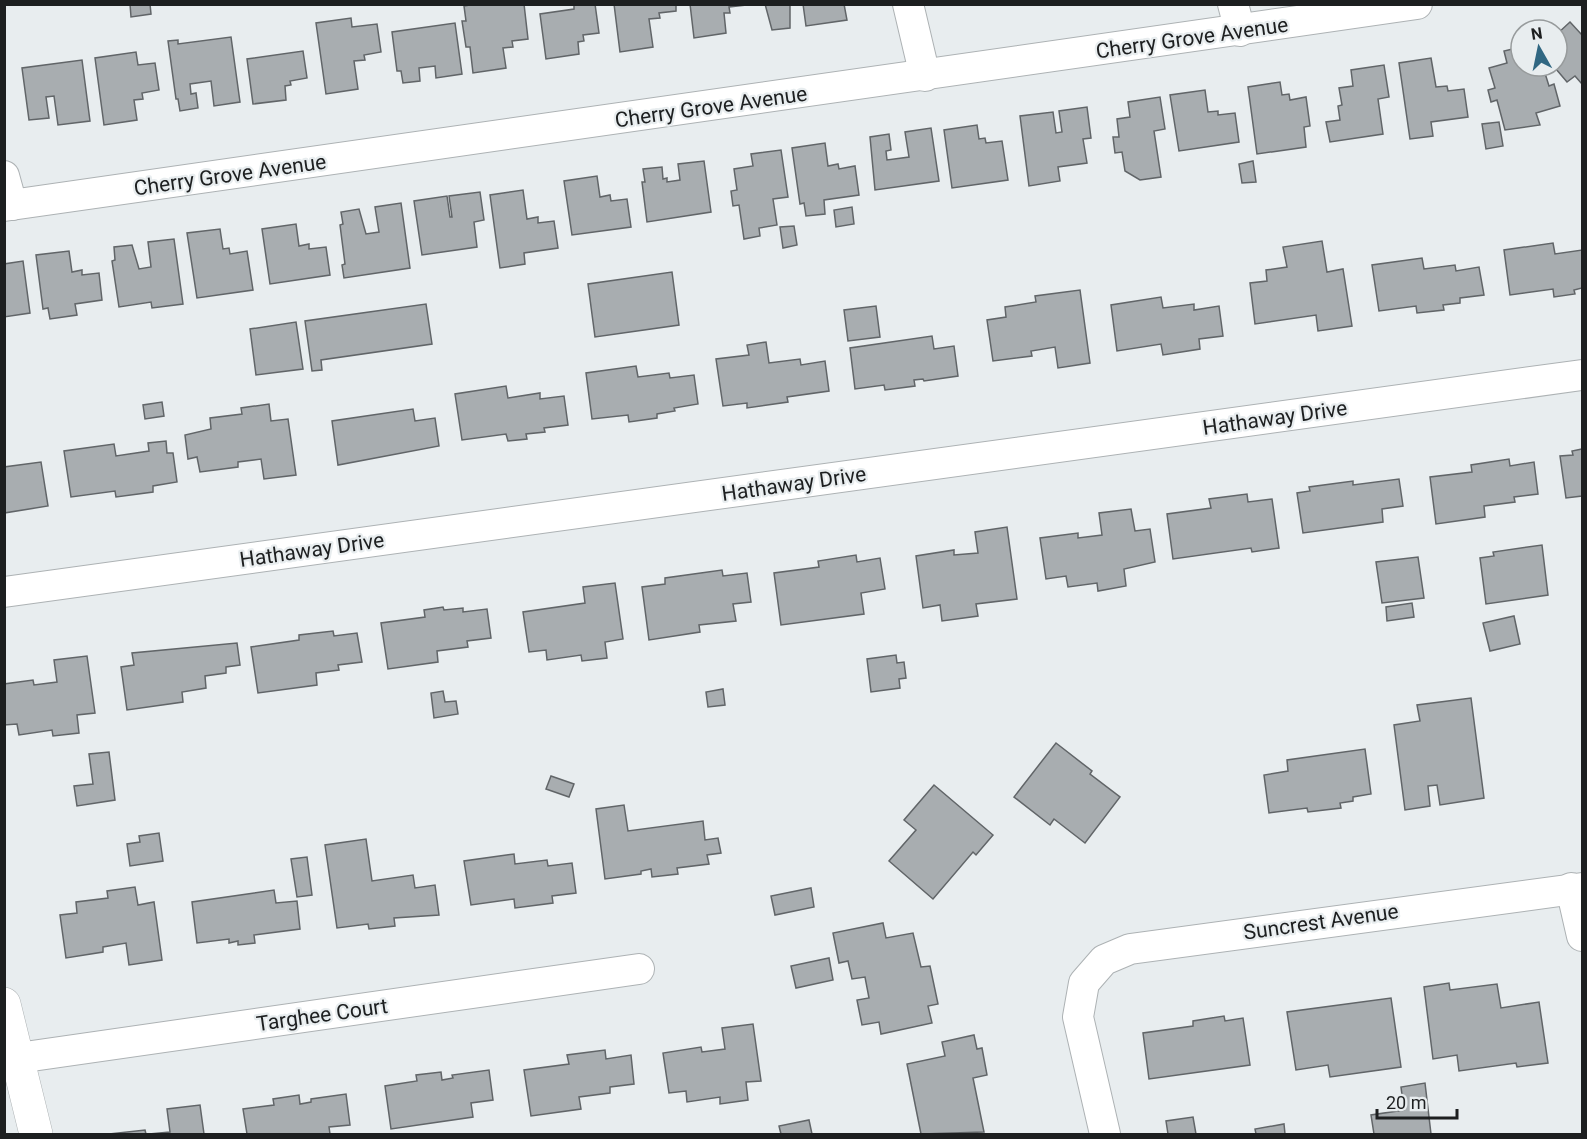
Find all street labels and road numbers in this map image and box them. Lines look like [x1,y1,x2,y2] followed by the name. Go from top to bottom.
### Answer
[1094,13,1290,63] street label: Cherry Grove Avenue
[613,82,809,132] street label: Cherry Grove Avenue
[132,150,328,200] street label: Cherry Grove Avenue
[1201,396,1349,440] street label: Hathaway Drive
[720,462,868,506] street label: Hathaway Drive
[238,528,386,572] street label: Hathaway Drive
[1242,899,1400,945] street label: Suncrest Avenue
[255,994,389,1036] street label: Targhee Court

